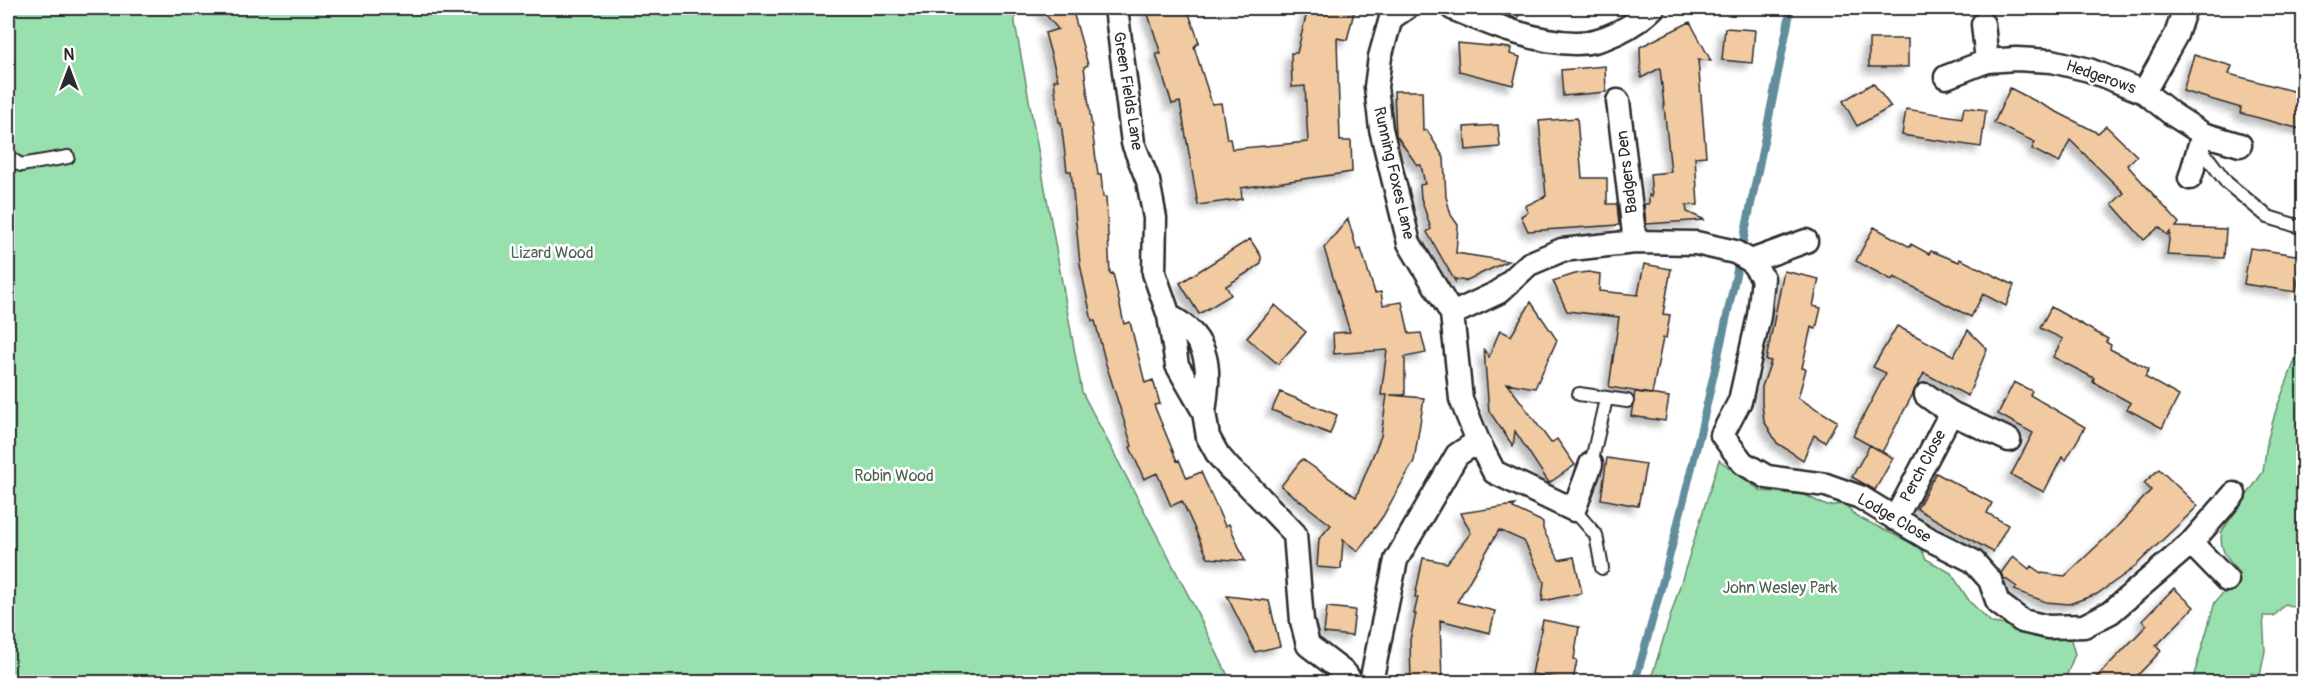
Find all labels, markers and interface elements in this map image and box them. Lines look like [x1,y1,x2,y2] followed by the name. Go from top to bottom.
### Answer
[1109,30,1147,152] street label: Green Fields Lane
[39,39,99,99] north arrow
[64,45,75,65] text: N
[2063,56,2139,98] street label: Hedgerows
[1369,105,1419,241] street label: Running Foxes Lane
[1612,130,1642,214] street label: Badgers Den
[510,243,594,263] park label: Lizard Wood
[1896,426,1950,506] street label: Perch Close
[854,466,934,486] park label: Robin Wood
[1853,489,1935,547] street label: Lodge Close
[1722,578,1838,598] park label: John Wesley Park

